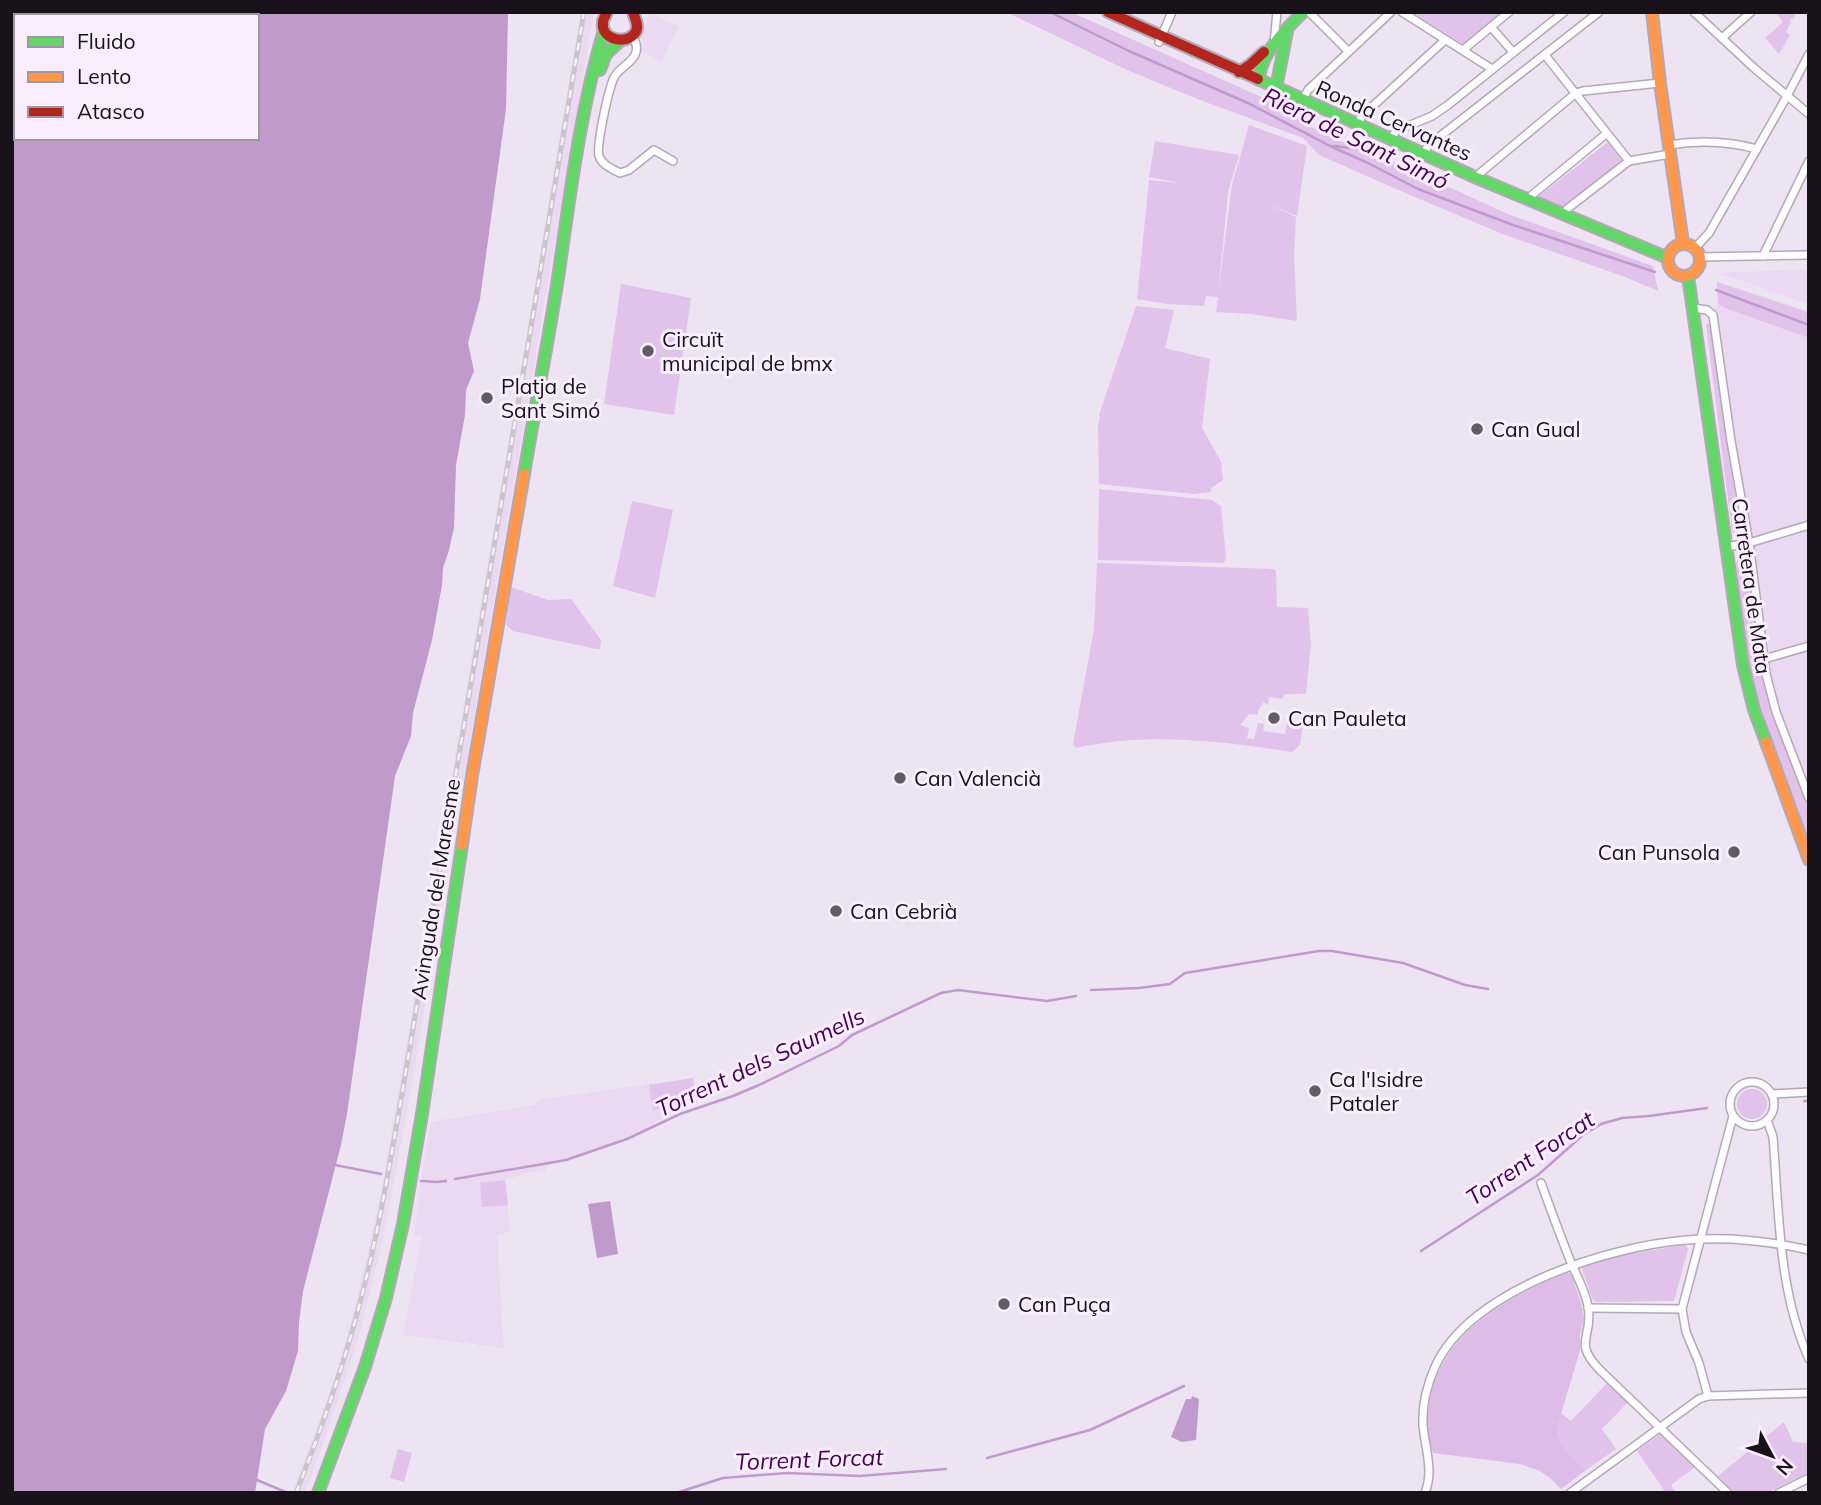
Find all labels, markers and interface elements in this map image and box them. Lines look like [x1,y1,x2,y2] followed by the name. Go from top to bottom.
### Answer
[14,14,259,140] legend
[77,28,136,54] text: Fluido
[77,63,131,89] text: Lento
[1312,74,1476,166] street label: Ronda Cervantes
[1258,80,1454,196] water label: Riera de Sant Simó
[77,98,145,124] text: Atasco
[662,326,833,376] place label: Circuït municipal de bmx
[640,343,656,359] marker: Circuït municipal de bmx
[501,373,600,423] place label: Platja de Sant Simó
[479,390,495,406] marker: Platja de Sant Simó
[1491,416,1580,442] place label: Can Gual
[1469,421,1485,437] marker: Can Gual
[1727,496,1777,676] street label: Carretera de Mata
[1288,705,1407,731] place label: Can Pauleta
[1266,710,1282,726] marker: Can Pauleta
[914,765,1041,791] place label: Can Valencià
[892,770,908,786] marker: Can Valencià
[405,777,465,1001] street label: Avinguda del Maresme
[1598,839,1720,865] place label: Can Punsola
[1726,844,1742,860] marker: Can Punsola
[850,898,957,924] place label: Can Cebrià
[828,903,844,919] marker: Can Cebrià
[651,1001,869,1123] water label: Torrent dels Saumells
[1329,1066,1423,1116] place label: Ca l'Isidre Pataler
[1307,1083,1323,1099] marker: Ca l'Isidre Pataler
[1460,1104,1601,1212] water label: Torrent Forcat
[1018,1291,1111,1317] place label: Can Puça
[996,1296,1012,1312] marker: Can Puça
[1737,1421,1807,1491] north arrow
[734,1442,885,1476] water label: Torrent Forcat
[1771,1454,1799,1480] text: N

